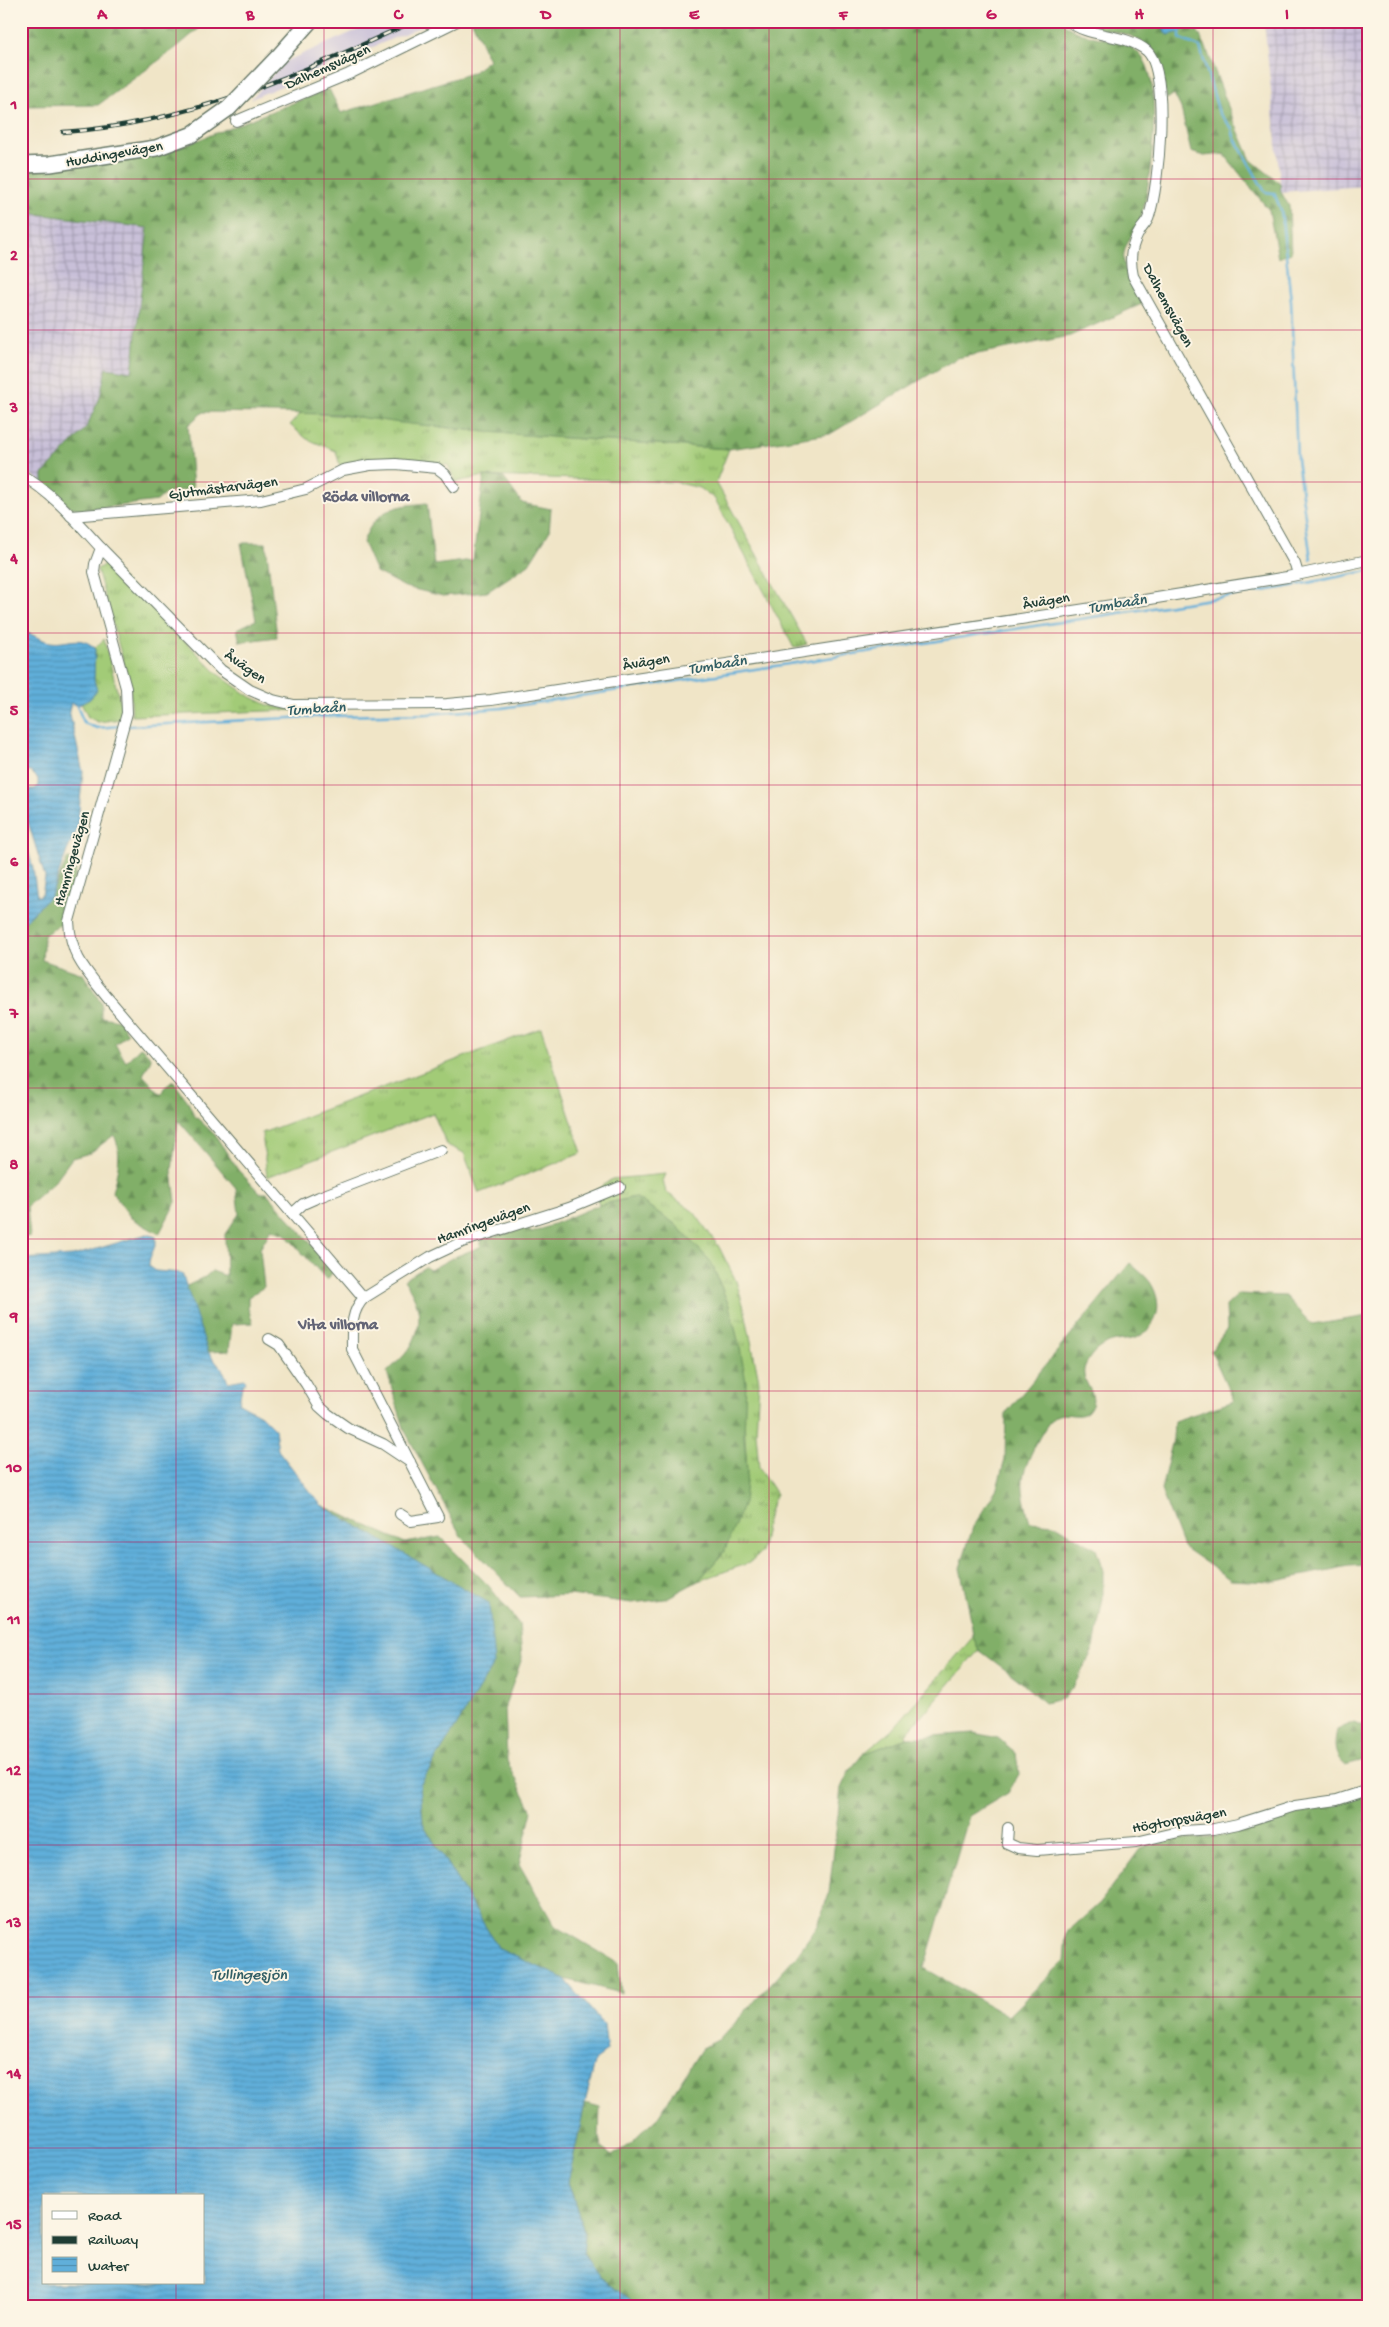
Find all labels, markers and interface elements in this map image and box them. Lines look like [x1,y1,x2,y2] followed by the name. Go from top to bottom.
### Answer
[96,7,108,26] text: A
[245,7,255,26] text: B
[393,7,404,26] text: C
[539,7,552,26] text: D
[689,7,700,26] text: E
[838,7,849,26] text: F
[986,7,997,26] text: G
[1134,7,1144,26] text: H
[1285,7,1289,26] text: I
[281,41,373,95] street label: Dalhemsvägen
[10,97,17,116] text: 1
[64,138,164,172] street label: Huddingevägen
[10,248,18,267] text: 2
[1137,260,1197,351] street label: Dalhemsvägen
[9,400,18,419] text: 3
[168,473,279,505] street label: Gjutmästarvägen
[322,489,410,508] district label: Röda villorna
[9,551,18,570] text: 4
[1022,589,1071,615] street label: Åvägen
[1087,591,1148,619] water label: Tumbaån
[220,647,269,689] street label: Åvägen
[622,650,671,676] street label: Åvägen
[687,652,748,680] water label: Tumbaån
[286,699,346,722] water label: Tumbaån
[10,703,19,722] text: 5
[51,809,95,908] street label: Hamringevägen
[10,854,19,873] text: 6
[9,1006,19,1025] text: 7
[10,1157,19,1176] text: 8
[435,1199,533,1249] street label: Hamringevägen
[9,1309,18,1328] text: 9
[297,1317,379,1336] district label: Vita villorna
[5,1460,22,1479] text: 10
[7,1612,20,1631] text: 11
[6,1763,21,1782] text: 12
[1131,1804,1228,1838] street label: Högtorpsvägen
[6,1915,21,1934] text: 13
[211,1967,287,1986] water label: Tullingesjön
[6,2066,21,2085] text: 14
[42,2194,205,2284] legend
[88,2208,122,2226] text: Road
[6,2217,22,2236] text: 15
[88,2232,139,2250] text: Railway
[88,2258,130,2276] text: Water

